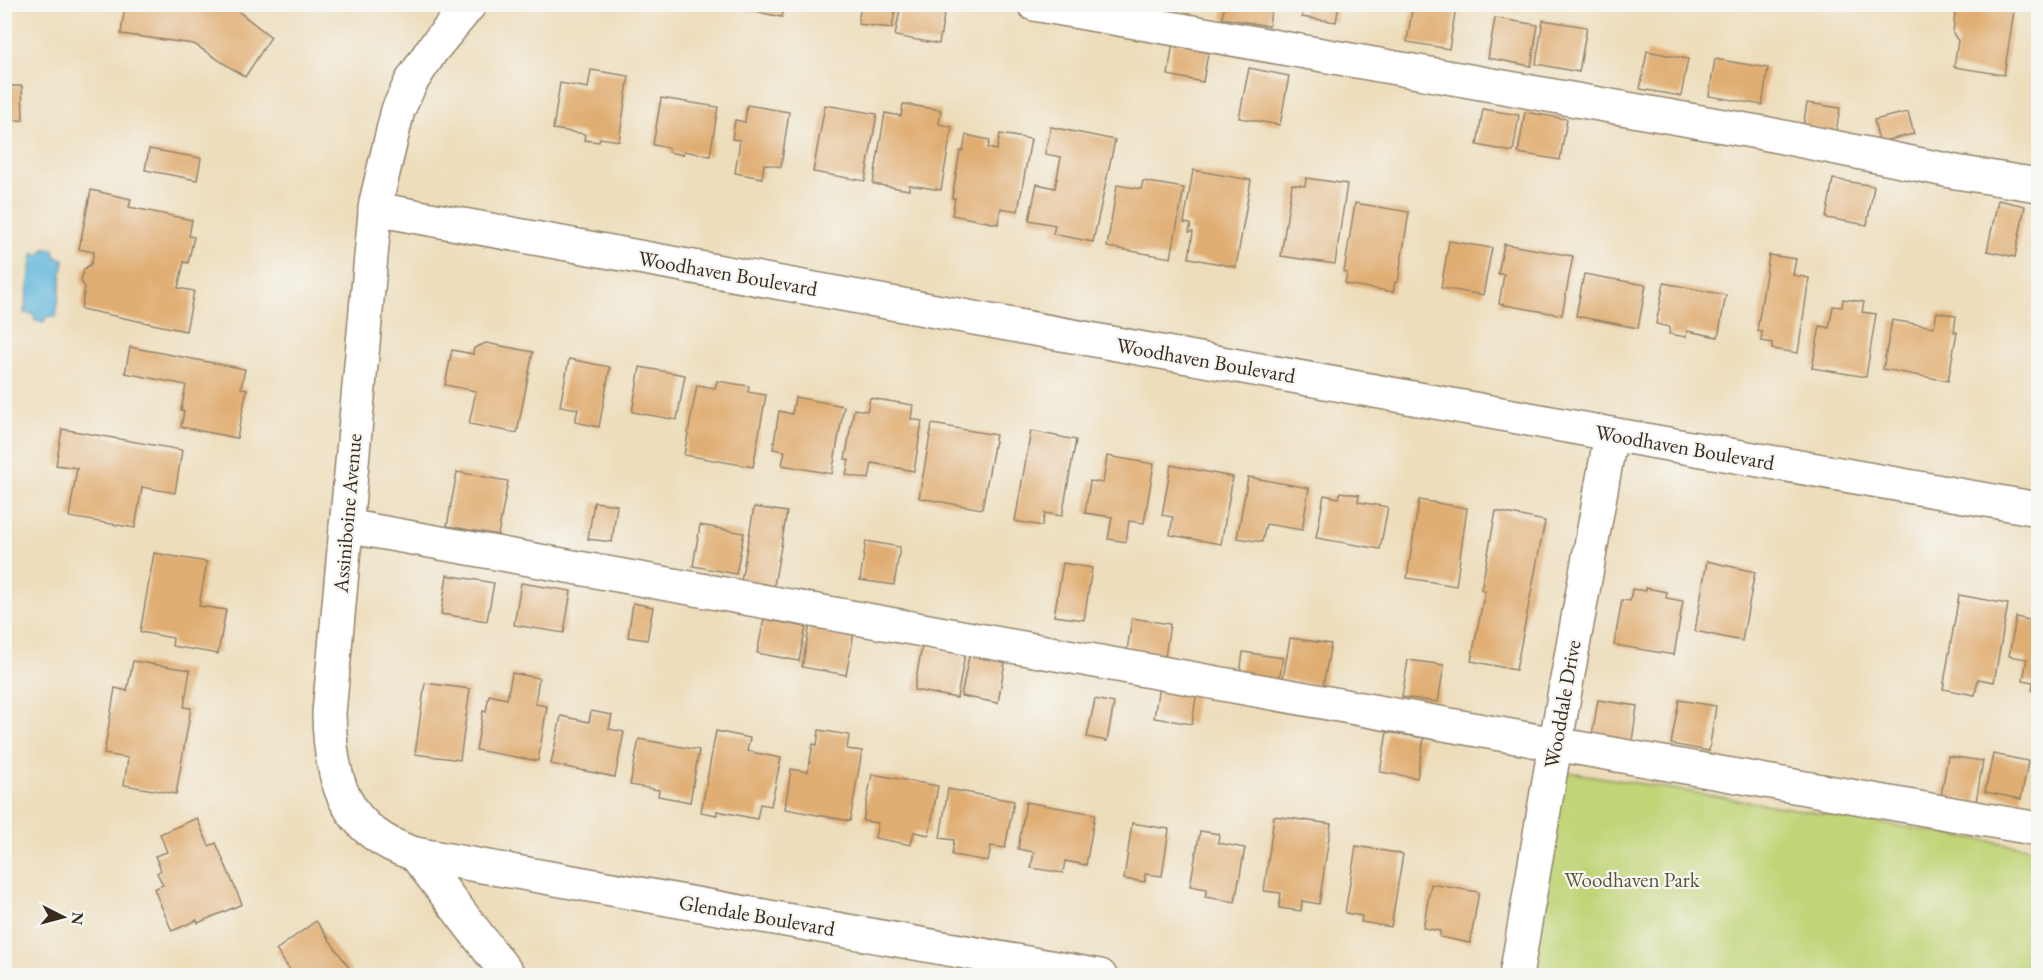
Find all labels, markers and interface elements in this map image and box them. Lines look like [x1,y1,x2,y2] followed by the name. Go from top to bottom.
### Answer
[636,244,820,302] street label: Woodhaven Boulevard
[1114,331,1298,389] street label: Woodhaven Boulevard
[1593,418,1777,476] street label: Woodhaven Boulevard
[327,432,367,595] street label: Assiniboine Avenue
[1537,638,1587,770] street label: Wooddale Drive
[1564,866,1701,893] park label: Woodhaven Park
[33,887,93,947] north arrow
[677,888,838,942] street label: Glendale Boulevard
[66,911,89,926] text: N

